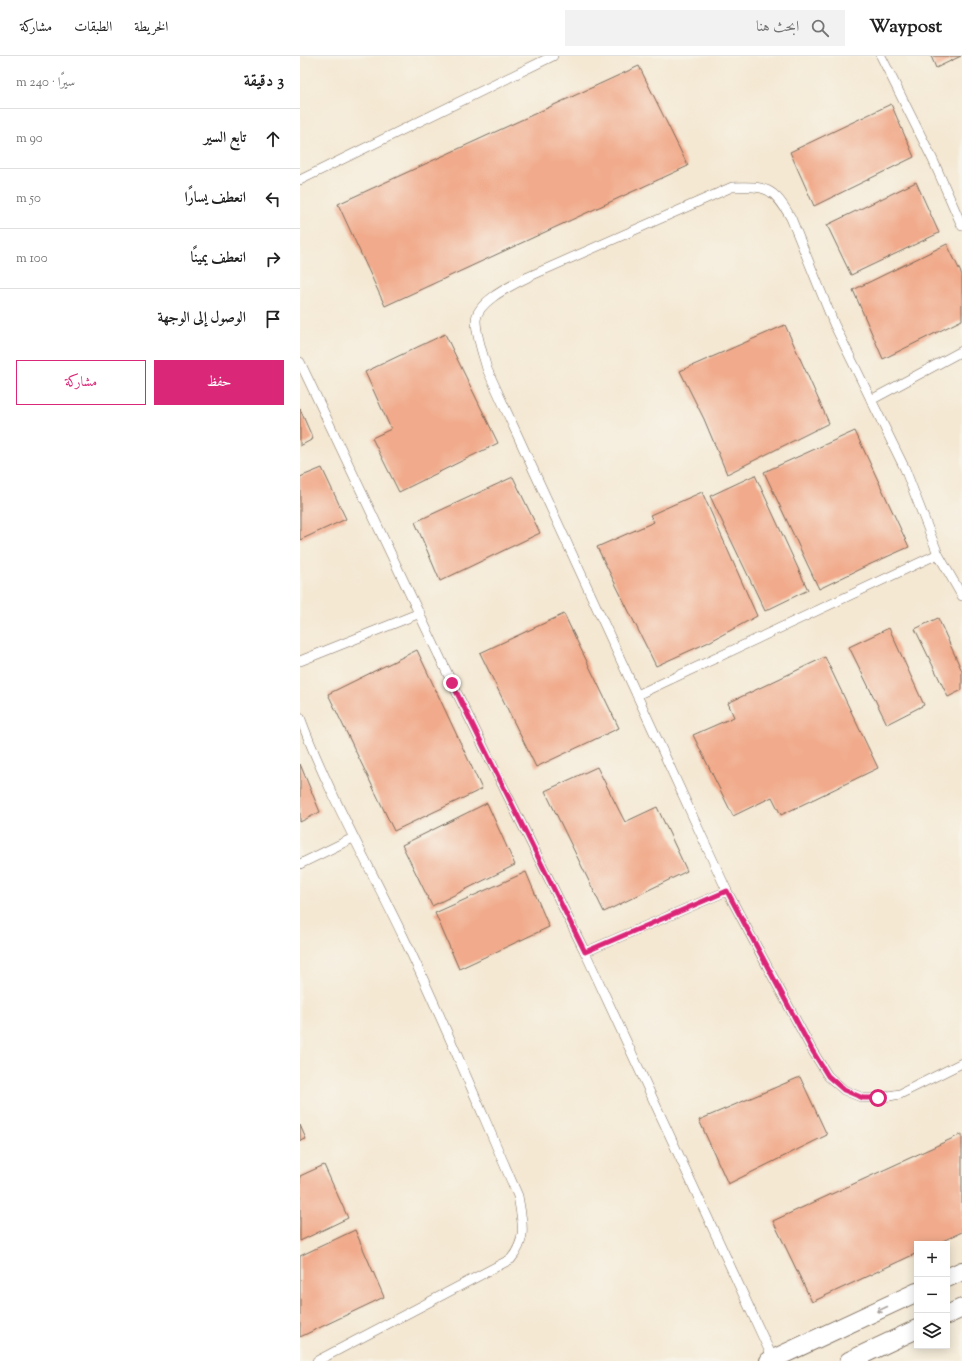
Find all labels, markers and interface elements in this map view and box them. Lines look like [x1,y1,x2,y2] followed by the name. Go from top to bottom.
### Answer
[565,10,845,46] search box
[869,14,942,41] text: Waypost
[756,17,799,38] text: ابحث هنا
[809,17,831,39] icon: search
[20,18,52,38] text: مشاركة
[74,18,112,38] text: الطبقات
[134,18,168,38] text: الخريطة
[244,70,284,94] text: 3 دقيقة
[16,74,75,92] text: سيرًا · 240 m
[204,128,246,149] text: تابع السير
[262,128,284,150] icon: ahead
[16,130,43,148] text: 90 m
[185,188,246,209] text: انعطف يسارًا
[262,188,284,210] icon: left
[16,190,41,208] text: 50 m
[191,248,246,269] text: انعطف يمينًا
[262,248,284,270] icon: right
[16,250,48,268] text: 100 m
[157,308,246,329] text: الوصول إلى الوجهة
[262,308,284,330] icon: arrive
[16,360,146,405] button: مشاركة
[154,360,284,405] button: حفظ
[443,674,461,692] route end
[869,1089,887,1107] route start
[914,1241,950,1349] map controls
[914,1241,950,1277] button: +
[914,1277,950,1313] button: −
[876,1306,888,1313] one-way arrow
[914,1313,950,1349] button: layers

